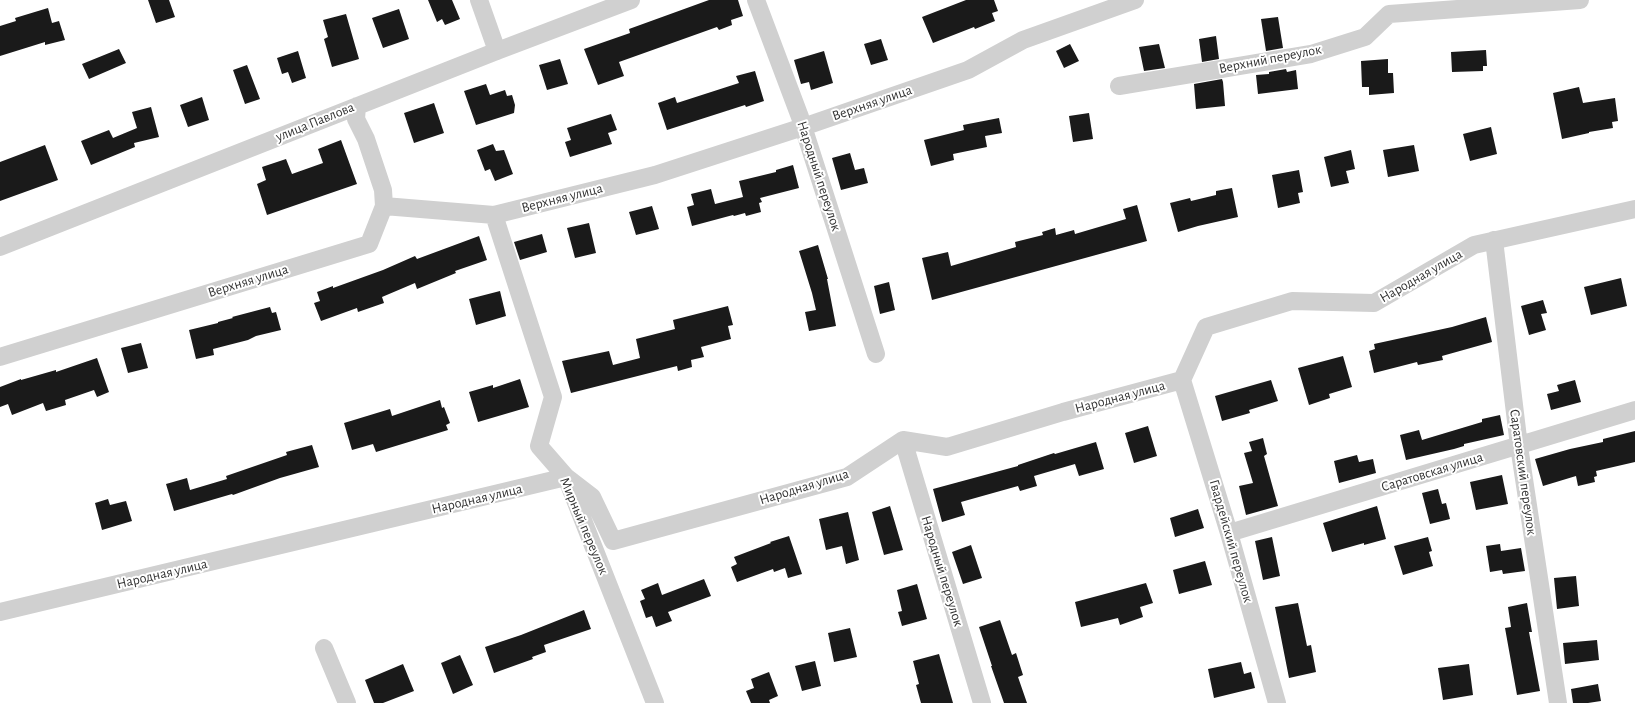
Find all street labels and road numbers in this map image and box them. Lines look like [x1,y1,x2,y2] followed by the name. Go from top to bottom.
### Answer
[1217,41,1323,77] street label: Верхний переулок
[830,82,914,124] street label: Верхняя улица
[273,99,357,145] street label: улица Павлова
[793,119,845,233] street label: Народный переулок
[520,180,604,216] street label: Верхняя улица
[1377,246,1465,306] street label: Народная улица
[206,261,290,301] street label: Верхняя улица
[1073,377,1167,417] street label: Народная улица
[1506,408,1540,536] street label: Саратовский переулок
[1379,449,1485,495] street label: Саратовская улица
[757,465,851,509] street label: Народная улица
[556,475,612,577] street label: Мирный переулок
[1205,478,1257,604] street label: Гвардейский переулок
[430,480,524,518] street label: Народная улица
[917,514,967,628] street label: Народный переулок
[115,555,209,593] street label: Народная улица

